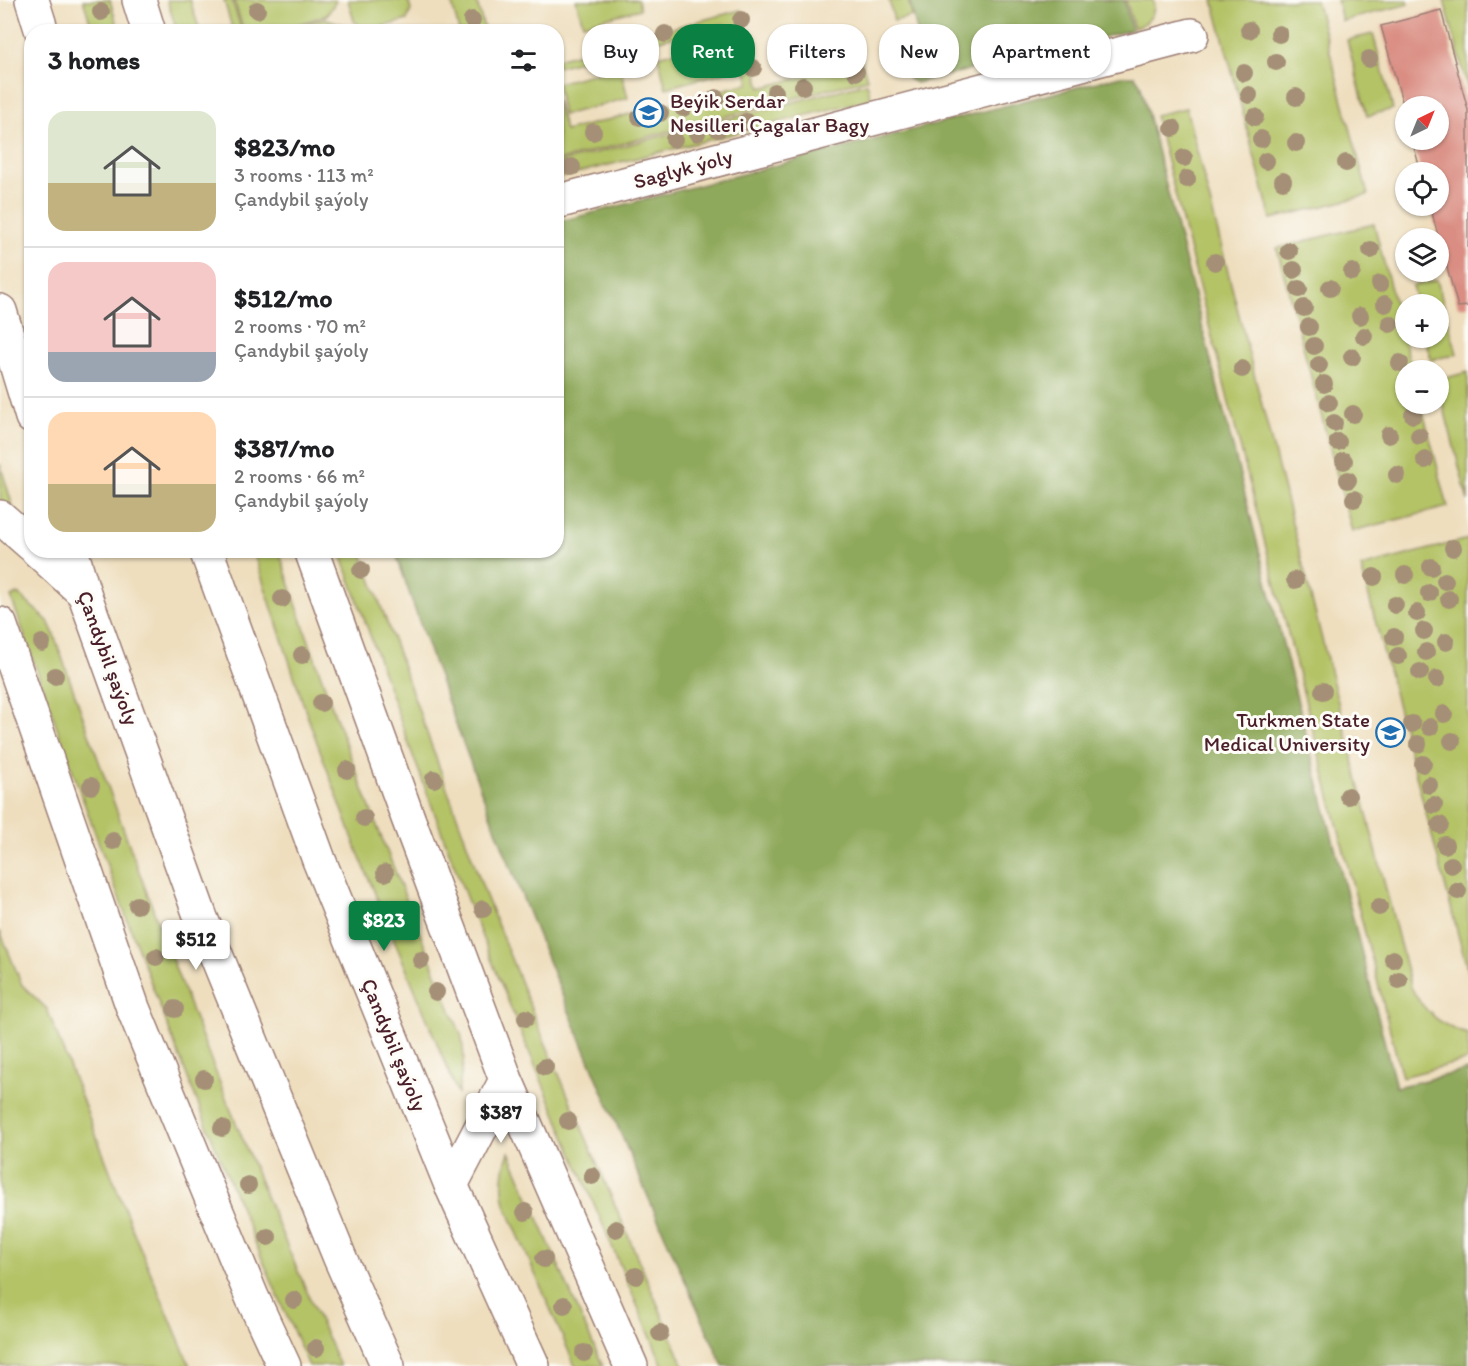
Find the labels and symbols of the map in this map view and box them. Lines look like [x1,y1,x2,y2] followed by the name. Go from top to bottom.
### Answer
[670,88,869,137] place label: Beýik Serdar Nesilleri Çagalar Bagy
[1395,96,1449,150] north arrow
[633,97,665,129] school or university icon: Beýik Serdar Nesilleri Çagalar Bagy
[631,143,735,194] street label: Saglyk ýoly
[73,587,144,729] street label: Çandybil şaýoly
[1204,707,1370,756] place label: Turkmen State Medical University
[1375,716,1407,748] school or university icon: Turkmen State Medical University
[348,901,420,952] pin: $823
[160,920,232,971] pin: $512
[356,975,433,1115] street label: Çandybil şaýoly
[465,1093,537,1144] pin: $387

